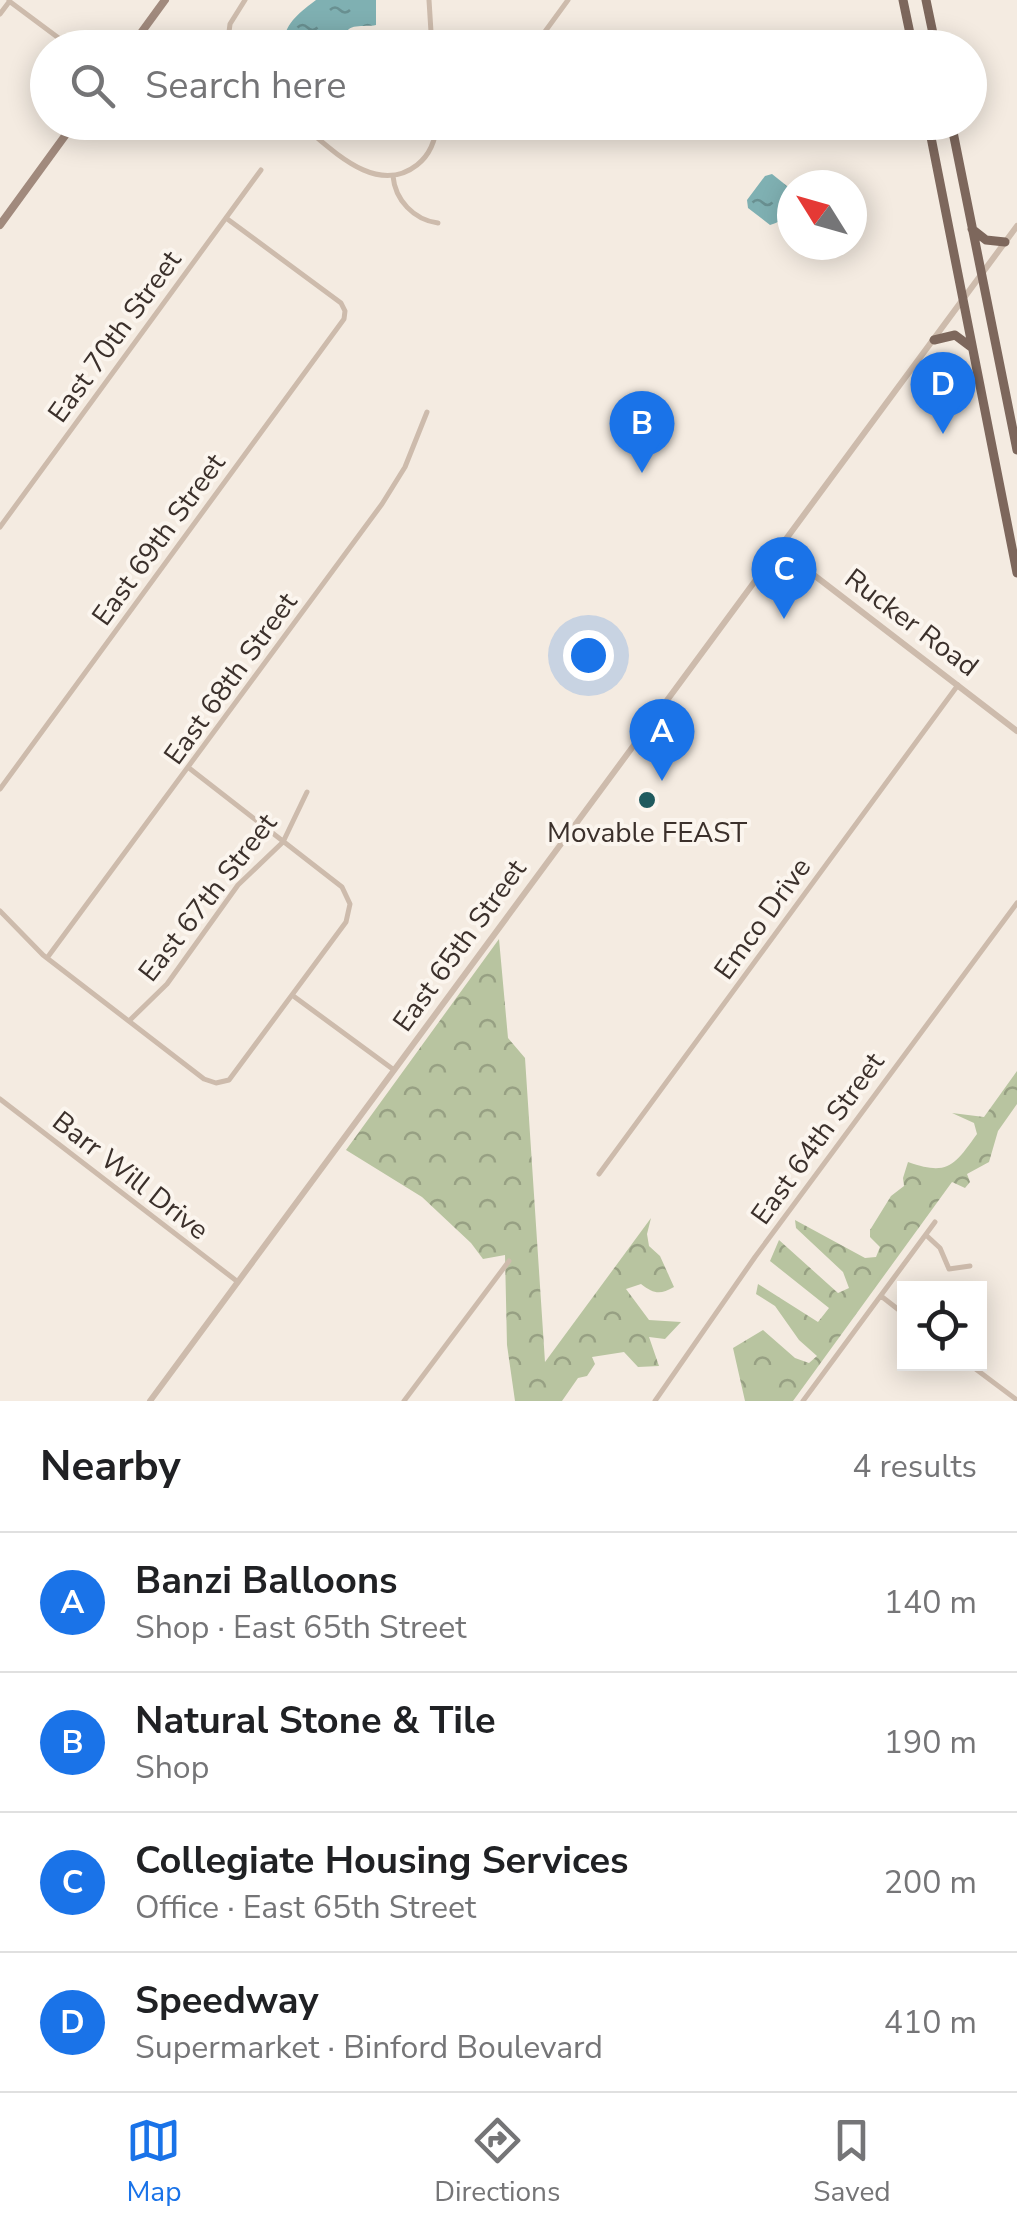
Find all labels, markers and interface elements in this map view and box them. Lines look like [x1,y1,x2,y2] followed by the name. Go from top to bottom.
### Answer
[30,30,987,140] search box
[65,58,120,113] icon: search
[145,60,346,111] text: Search here
[777,170,867,260] north arrow
[39,243,190,430] street label: East 70th Street
[910,352,976,434] pin: D
[610,390,674,473] pin: B
[83,446,234,633] street label: East 69th Street
[752,536,816,619] pin: C
[837,560,986,686] street label: Rucker Road
[155,585,306,772] street label: East 68th Street
[563,630,614,681] your location
[630,698,694,781] pin: A
[636,789,658,811] marker: Movable FEAST
[130,805,286,990] street label: East 67th Street
[547,814,747,852] place label: Movable FEAST
[706,850,820,987] street label: Emco Drive
[384,852,535,1039] street label: East 65th Street
[742,1045,893,1232] street label: East 64th Street
[44,1103,216,1249] street label: Barr Will Drive
[897,1281,987,1371] map controls
[897,1281,987,1371] button: locate
[40,1438,181,1495] text: Nearby
[852,1445,977,1488] text: 4 results
[135,1555,398,1606] text: Banzi Balloons
[61,1581,84,1624] text: A
[884,1581,977,1624] text: 140 m
[135,1606,466,1649] text: Shop · East 65th Street
[135,1695,496,1746] text: Natural Stone & Tile
[61,1721,84,1764] text: B
[884,1721,977,1764] text: 190 m
[135,1746,209,1789] text: Shop
[135,1835,629,1886] text: Collegiate Housing Services
[62,1861,83,1904] text: C
[884,1861,977,1904] text: 200 m
[135,1886,476,1929] text: Office · East 65th Street
[135,1975,318,2026] text: Speedway
[60,2001,85,2044] text: D
[884,2001,977,2044] text: 410 m
[135,2026,603,2069] text: Supermarket · Binford Boulevard
[126,2113,181,2211] tab: Map
[434,2113,560,2211] tab: Directions
[813,2113,891,2211] tab: Saved

